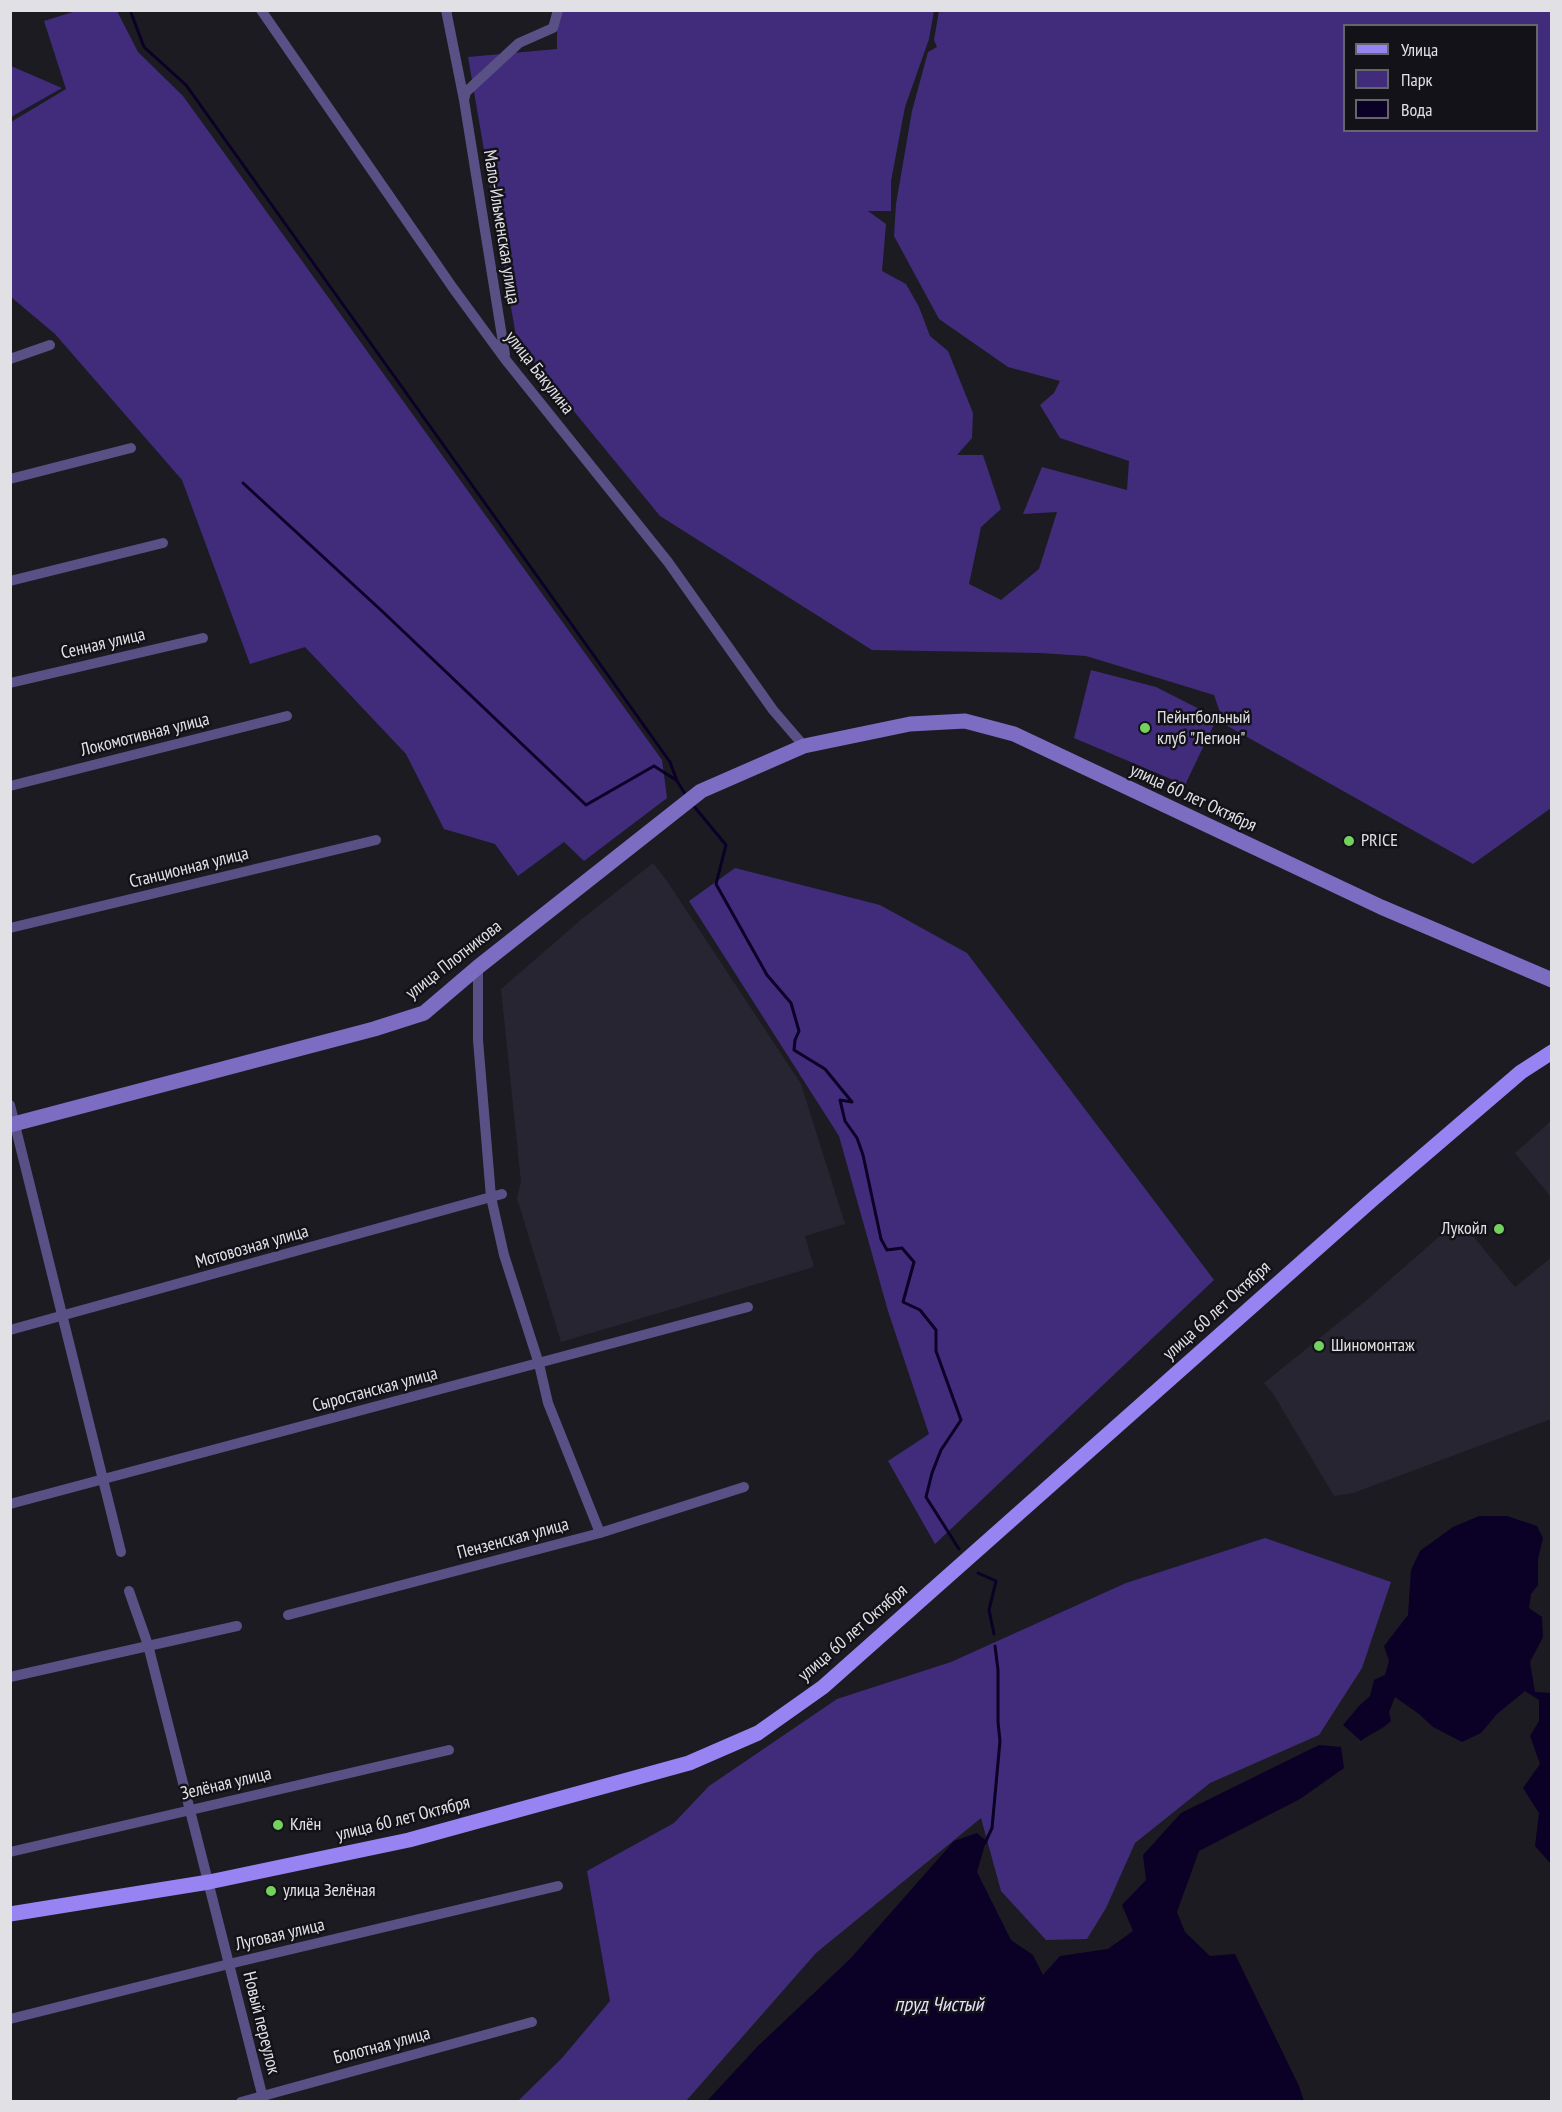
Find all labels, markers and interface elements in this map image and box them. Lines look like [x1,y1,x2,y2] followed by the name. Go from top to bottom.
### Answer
[1343,24,1538,132] legend
[1401,38,1438,61] text: Улица
[1401,68,1432,91] text: Парк
[1401,98,1432,121] text: Вода
[478,148,524,306] street label: Мало-Ильменская улица
[500,327,578,419] street label: улица Бакулина
[59,624,147,664] street label: Сенная улица
[1157,707,1250,750] place label: Пейнтбольный клуб "Легион"
[78,709,212,761] street label: Локомотивная улица
[1138,721,1152,735] marker: Пейнтбольный клуб "Легион"
[1126,759,1260,837] street label: улица 60 лет Октября
[1361,830,1398,852] place label: PRICE
[1342,834,1356,848] marker: PRICE
[127,843,251,893] street label: Станционная улица
[402,916,506,1004] street label: улица Плотникова
[1441,1218,1487,1240] place label: Лукойл
[193,1221,311,1273] street label: Мотовозная улица
[1492,1222,1506,1236] marker: Лукойл
[1159,1257,1275,1365] street label: улица 60 лет Октября
[1331,1335,1415,1357] place label: Шиномонтаж
[1312,1339,1326,1353] marker: Шиномонтаж
[310,1363,440,1417] street label: Сыростанская улица
[455,1514,571,1564] street label: Пензенская улица
[794,1580,912,1686] street label: улица 60 лет Октября
[179,1763,273,1805] street label: Зелёная улица
[334,1792,472,1846] street label: улица 60 лет Октября
[290,1814,321,1836] place label: Клён
[271,1818,285,1832] marker: Клён
[283,1880,375,1902] place label: улица Зелёная
[264,1884,278,1898] marker: улица Зелёная
[233,1914,327,1956] street label: Луговая улица
[238,1970,284,2076] street label: Новый переулок
[895,1993,983,2017] water label: пруд Чистый
[331,2023,433,2069] street label: Болотная улица

